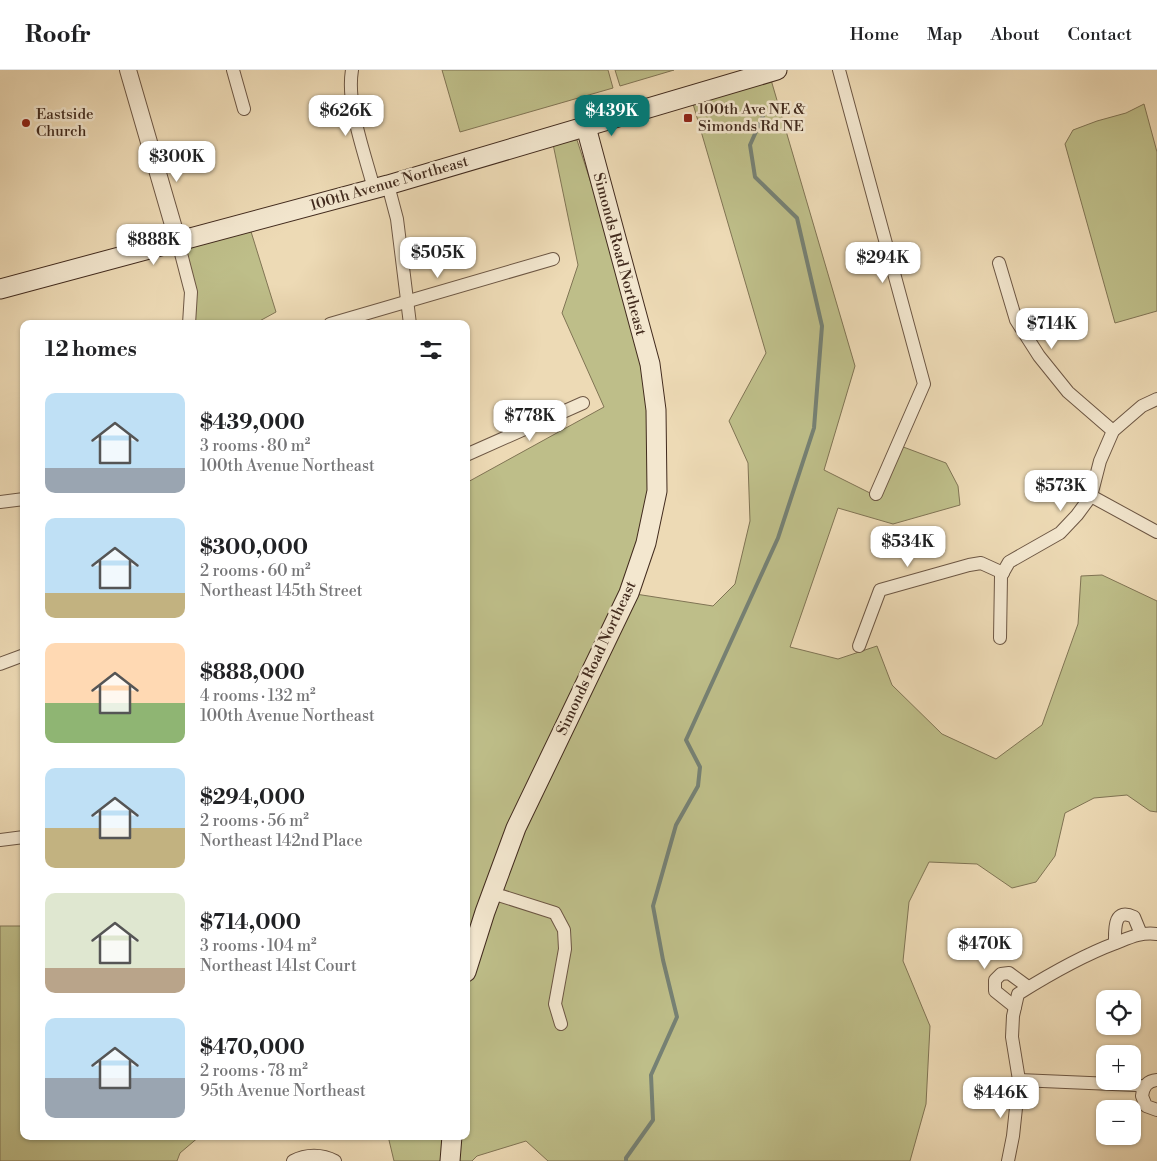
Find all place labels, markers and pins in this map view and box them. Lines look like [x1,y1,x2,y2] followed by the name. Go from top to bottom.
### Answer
[311,94,381,137] pin: $626K
[577,94,647,137] pin: $439K
[698,100,805,136] place label: 100th Ave NE & Simonds Rd NE
[36,105,94,141] place label: Eastside Church
[682,112,694,124] marker: 100th Ave NE & Simonds Rd NE
[20,117,32,129] marker: Eastside Church
[142,140,212,183] pin: $300K
[119,224,189,266] pin: $888K
[403,236,473,279] pin: $505K
[848,242,918,284] pin: $294K
[1017,308,1087,350] pin: $714K
[495,400,565,442] pin: $778K
[1026,470,1096,512] pin: $573K
[873,526,943,568] pin: $534K
[950,928,1020,970] pin: $470K
[966,1076,1036,1119] pin: $446K

